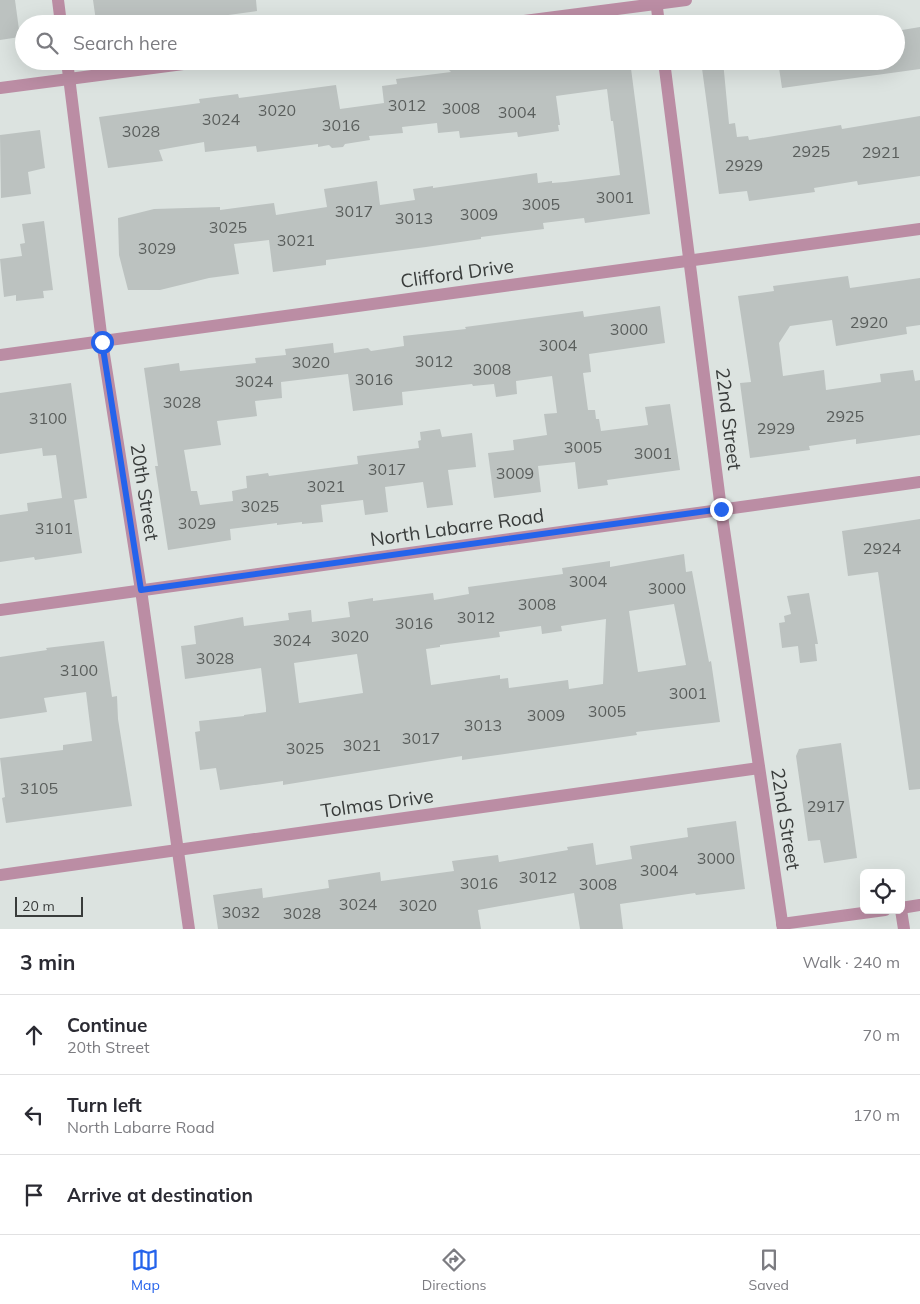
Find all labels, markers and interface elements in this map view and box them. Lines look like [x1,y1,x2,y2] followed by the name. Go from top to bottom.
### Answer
[15,15,905,70] search box
[33,29,61,57] icon: search
[73,31,177,55] text: Search here
[388,95,426,115] house number: 3012
[442,98,480,118] house number: 3008
[258,100,296,120] house number: 3020
[498,102,537,122] house number: 3004
[202,109,241,129] house number: 3024
[322,115,360,135] house number: 3016
[122,121,160,141] house number: 3028
[792,141,830,161] house number: 2925
[862,142,900,162] house number: 2921
[725,155,763,175] house number: 2929
[596,187,634,207] house number: 3001
[522,194,560,214] house number: 3005
[335,201,373,221] house number: 3017
[460,204,498,224] house number: 3009
[395,208,433,228] house number: 3013
[209,217,247,237] house number: 3025
[277,230,315,250] house number: 3021
[138,238,176,258] house number: 3029
[399,253,515,293] street label: Clifford Drive
[850,312,888,332] house number: 2920
[610,319,648,339] house number: 3000
[91,331,114,354] route start
[539,335,578,355] house number: 3004
[415,351,453,371] house number: 3012
[292,352,330,372] house number: 3020
[473,359,511,379] house number: 3008
[711,366,747,472] street label: 22nd Street
[355,369,393,389] house number: 3016
[235,371,274,391] house number: 3024
[163,392,201,412] house number: 3028
[826,406,864,426] house number: 2925
[29,408,67,428] house number: 3100
[757,418,795,438] house number: 2929
[564,437,602,457] house number: 3005
[125,442,165,543] street label: 20th Street
[634,443,672,463] house number: 3001
[368,459,406,479] house number: 3017
[496,463,534,483] house number: 3009
[307,476,345,496] house number: 3021
[241,496,279,516] house number: 3025
[710,498,733,521] route end
[369,503,545,551] street label: North Labarre Road
[178,513,216,533] house number: 3029
[35,518,73,538] house number: 3101
[863,538,902,558] house number: 2924
[569,571,608,591] house number: 3004
[648,578,686,598] house number: 3000
[518,594,556,614] house number: 3008
[457,607,495,627] house number: 3012
[395,613,433,633] house number: 3016
[331,626,369,646] house number: 3020
[273,630,312,650] house number: 3024
[196,648,234,668] house number: 3028
[60,660,98,680] house number: 3100
[669,683,707,703] house number: 3001
[588,701,626,721] house number: 3005
[527,705,565,725] house number: 3009
[464,715,502,735] house number: 3013
[402,728,440,748] house number: 3017
[343,735,381,755] house number: 3021
[286,738,324,758] house number: 3025
[766,766,806,872] street label: 22nd Street
[20,778,58,798] house number: 3105
[319,783,435,823] street label: Tolmas Drive
[807,796,845,816] house number: 2917
[697,848,735,868] house number: 3000
[640,860,679,880] house number: 3004
[519,867,557,887] house number: 3012
[860,869,905,914] map controls
[860,869,905,914] button: locate
[460,873,498,893] house number: 3016
[579,874,617,894] house number: 3008
[15,894,82,917] scale bar
[339,894,378,914] house number: 3024
[399,895,437,915] house number: 3020
[22,897,55,915] text: 20 m
[222,902,260,922] house number: 3032
[283,903,321,923] house number: 3028
[20,949,75,975] text: 3 min
[802,952,900,972] text: Walk · 240 m
[67,1013,147,1037] text: Continue
[20,1021,48,1049] icon: ahead
[863,1025,900,1045] text: 70 m
[67,1037,150,1057] text: 20th Street
[67,1093,142,1117] text: Turn left
[20,1101,48,1129] icon: left
[853,1105,900,1125] text: 170 m
[67,1117,215,1137] text: North Labarre Road
[20,1181,48,1209] icon: arrive
[67,1183,253,1207] text: Arrive at destination
[131,1246,160,1294] tab: Map
[422,1246,487,1294] tab: Directions
[749,1246,789,1294] tab: Saved

